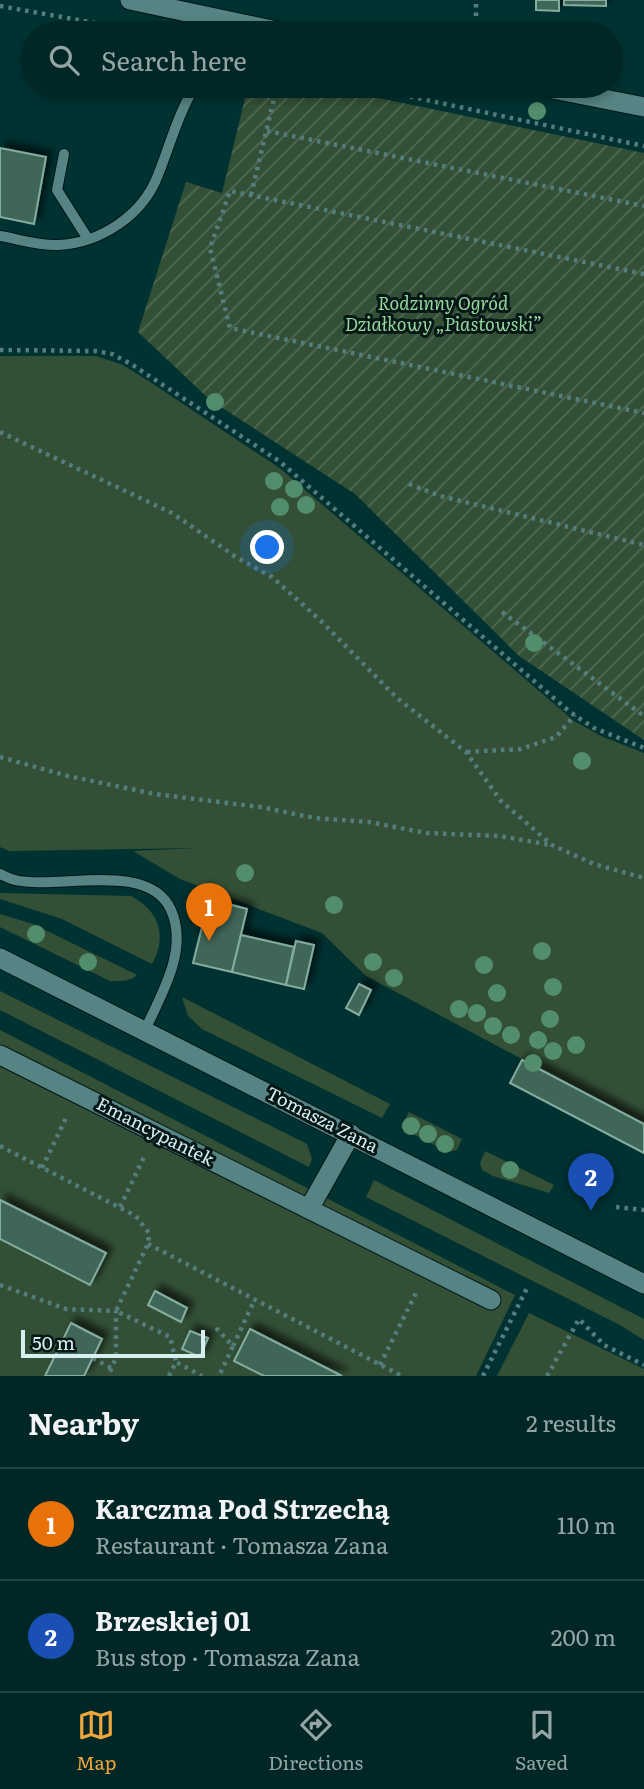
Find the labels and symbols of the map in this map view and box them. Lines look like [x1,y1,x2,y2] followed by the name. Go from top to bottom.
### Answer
[345,289,541,337] park label: Rodzinny Ogród Działkowy „Piastowski”
[250,530,284,564] your location
[186,883,232,941] pin: 1
[262,1079,384,1159] street label: Tomasza Zana
[92,1089,220,1172] street label: Emancypantek
[568,1153,614,1211] pin: 2
[21,1327,205,1359] scale bar

